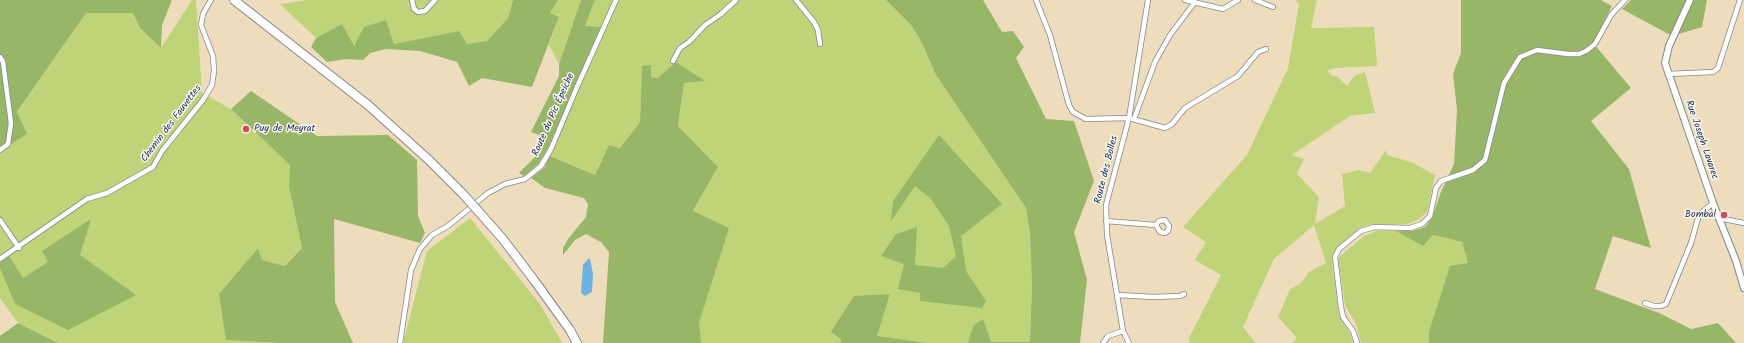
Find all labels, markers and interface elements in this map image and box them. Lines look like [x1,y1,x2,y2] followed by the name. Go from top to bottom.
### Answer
[530,72,578,158] street label: Route du Pic Épeiche
[139,83,205,165] street label: Chemin des Fauvettes
[1682,99,1720,181] street label: Rue Joseph Lavarec
[254,123,315,135] place label: Puy de Meyrat
[241,124,251,134] marker: Puy de Meyrat
[1093,135,1121,205] street label: Route des Bolles
[1685,209,1716,221] place label: Bombal
[1719,210,1729,220] marker: Bombal

